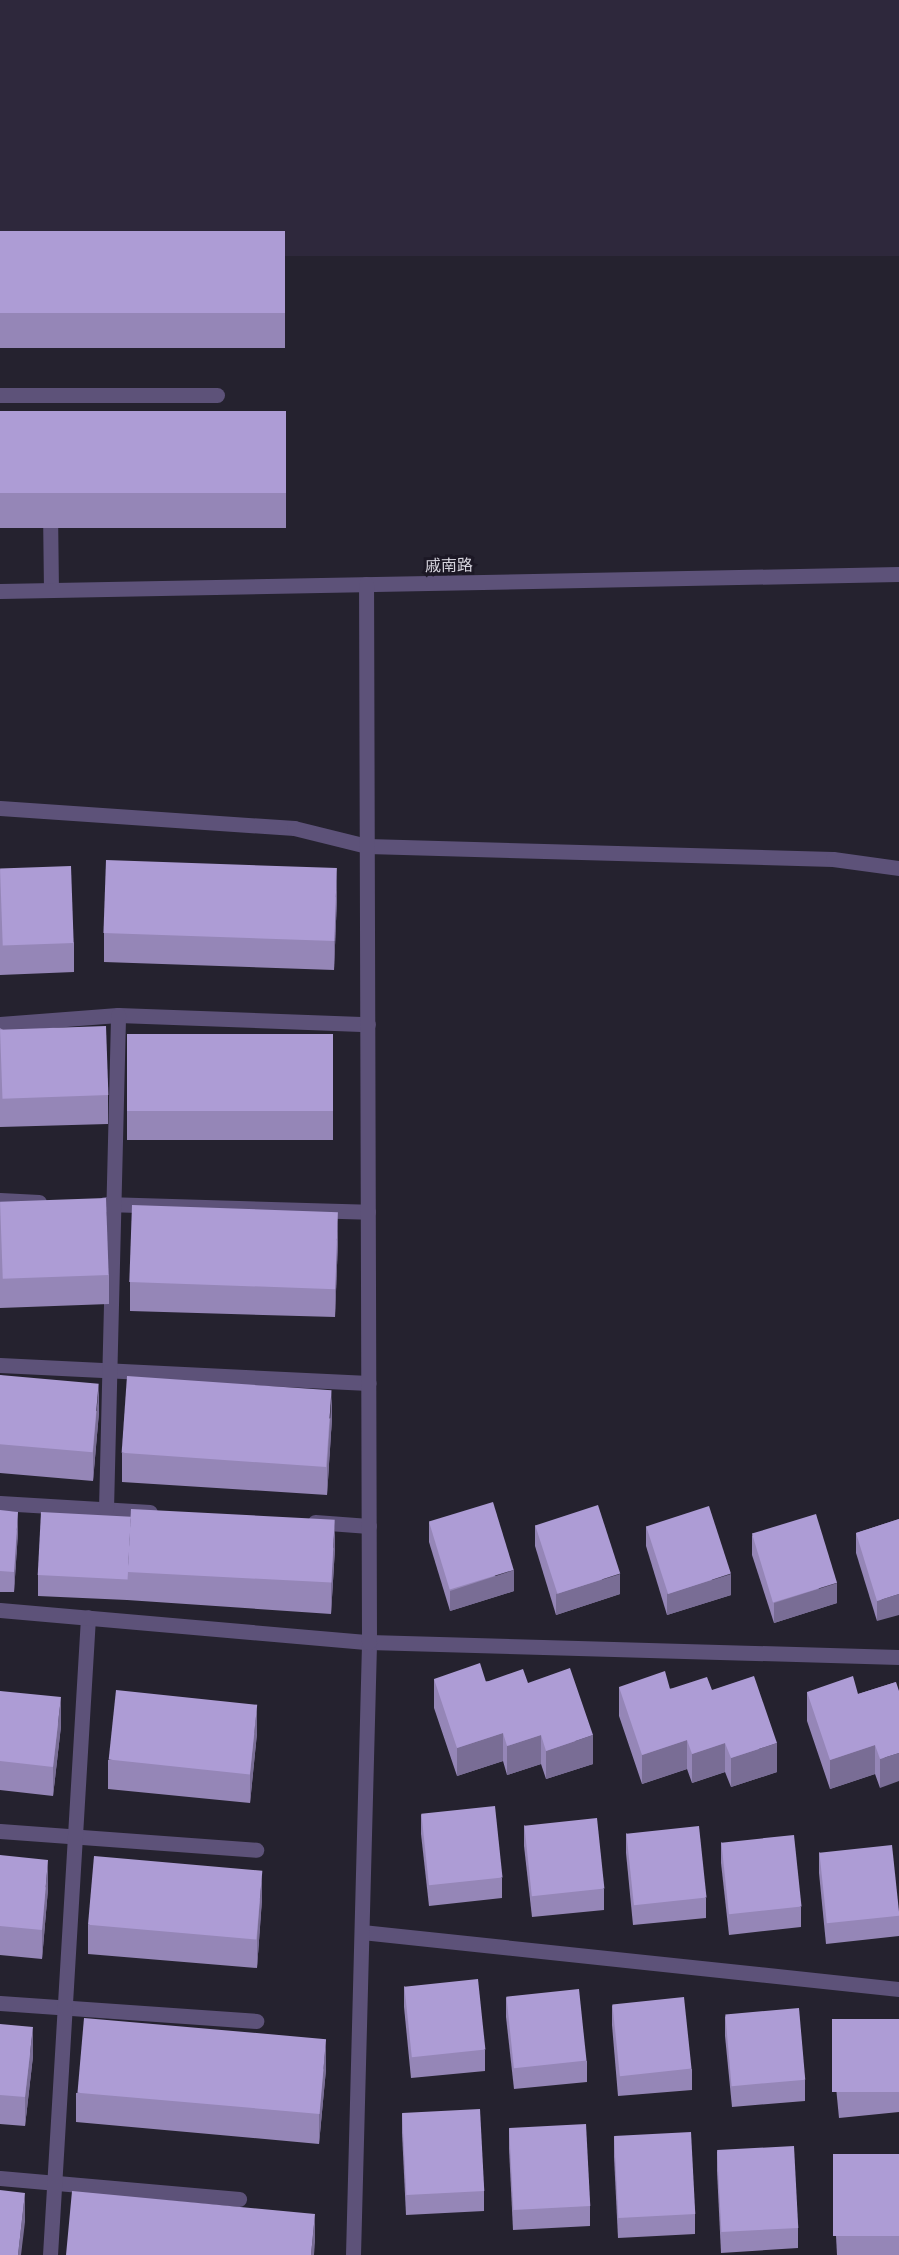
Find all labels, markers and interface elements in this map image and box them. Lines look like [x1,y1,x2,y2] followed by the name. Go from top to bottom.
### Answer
[425,555,473,575] street label: 戚南路

